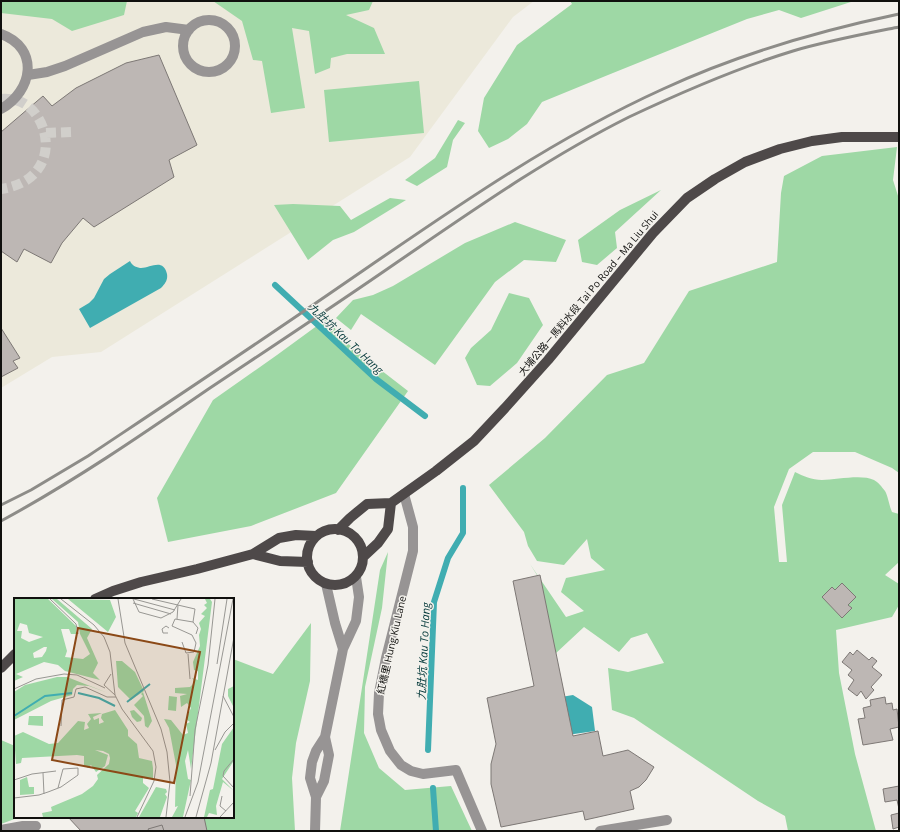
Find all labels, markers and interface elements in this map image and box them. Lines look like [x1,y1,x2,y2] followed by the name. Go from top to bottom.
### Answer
[515,208,661,378] street label: 大埔公路－馬料水段 Tai Po Road – Ma Liu Shui
[305,299,388,378] water label: 九肚坑 Kau To Hang
[373,594,409,695] street label: 紅橋里 Hung Kiu Lane
[14,598,234,818] inset map
[413,601,433,700] water label: 九肚坑 Kau To Hang

